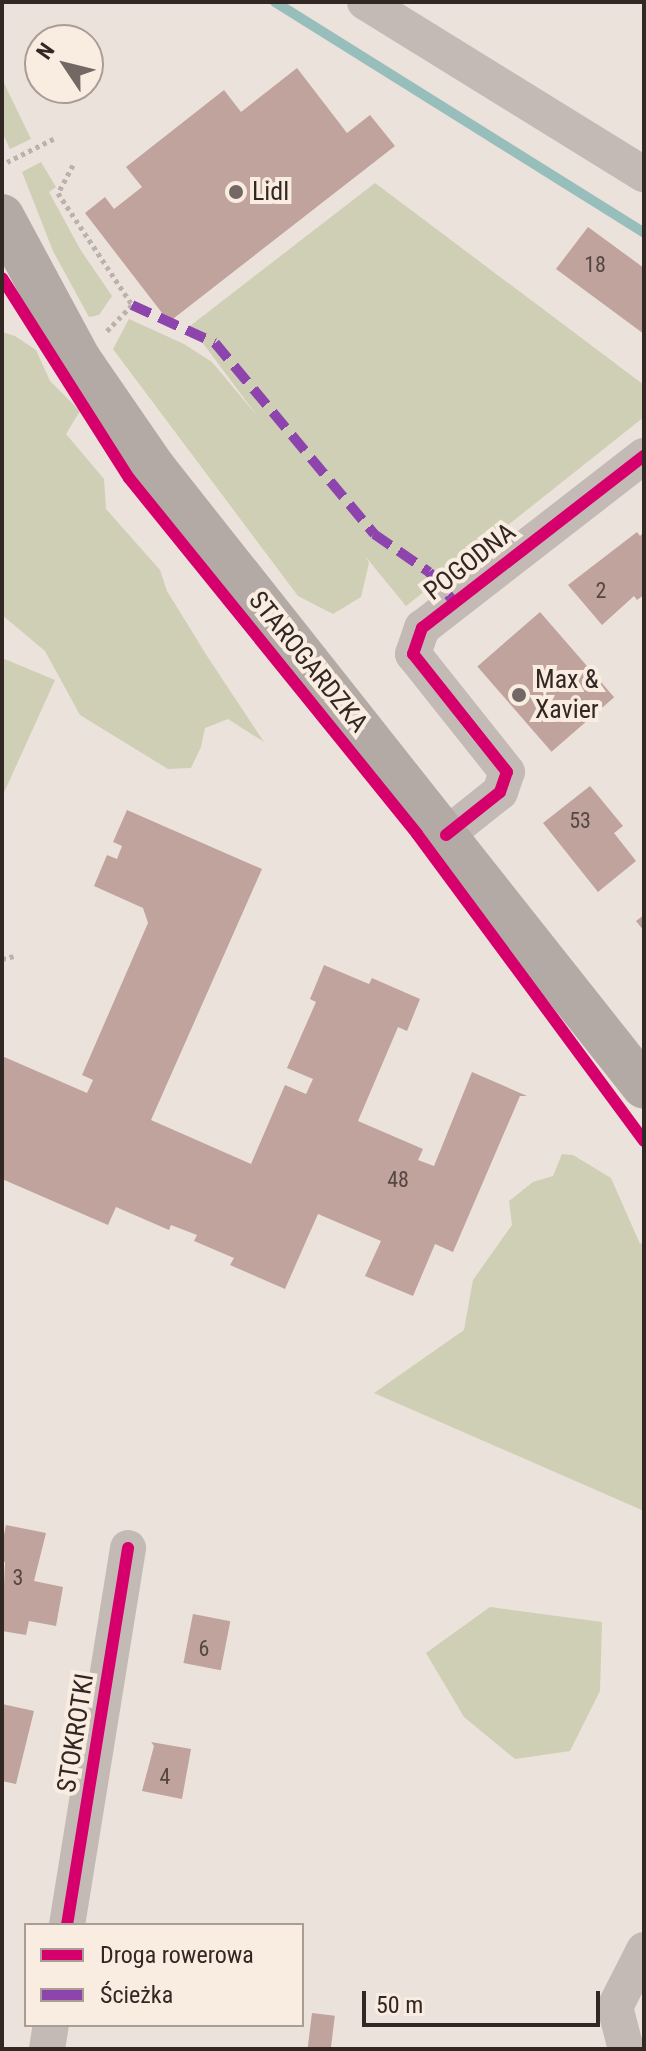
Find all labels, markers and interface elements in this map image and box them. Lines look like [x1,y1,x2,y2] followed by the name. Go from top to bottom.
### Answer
[24,24,104,104] north arrow
[31,38,60,64] text: N
[252,176,289,208] place label: Lidl
[227,183,245,201] marker: Lidl
[584,252,606,278] house number: 18
[418,517,522,607] street label: POGODNA
[596,578,606,604] house number: 2
[242,585,374,739] street label: STAROGARDZKA
[535,664,599,726] place label: Max & Xavier
[510,686,528,704] marker: Max & Xavier
[569,808,591,834] house number: 53
[387,1167,409,1193] house number: 48
[13,1565,23,1591] house number: 3
[199,1636,209,1662] house number: 6
[51,1671,101,1795] street label: STOKROTKI
[160,1764,170,1790] house number: 4
[24,1923,304,2027] legend
[100,1941,254,1969] text: Droga rowerowa
[366,1975,604,2025] scale bar
[100,1981,173,2009] text: Ścieżka
[376,1991,423,2019] text: 50 m

